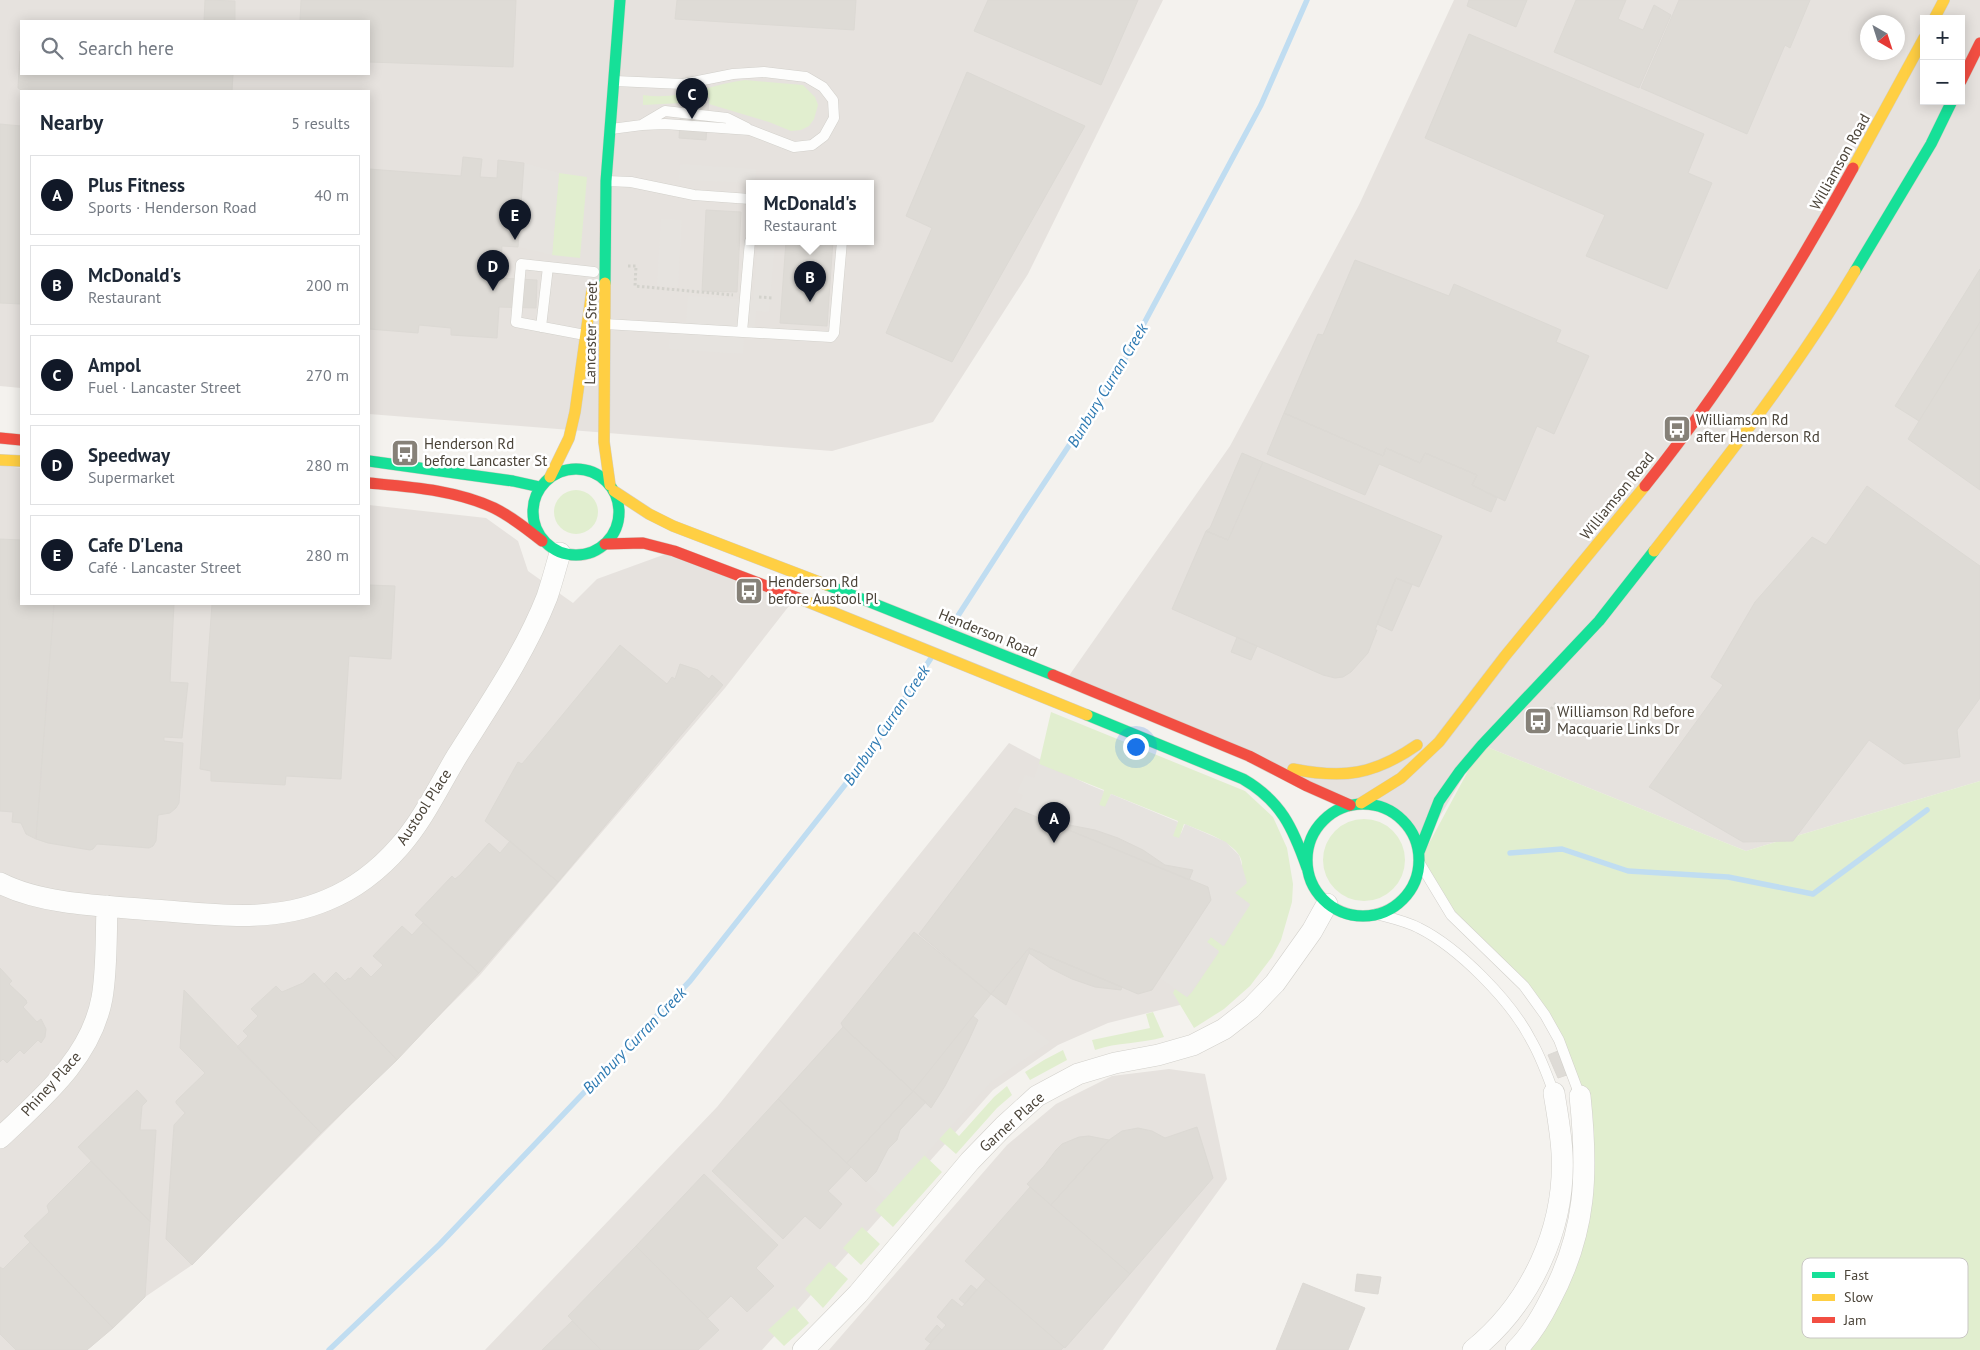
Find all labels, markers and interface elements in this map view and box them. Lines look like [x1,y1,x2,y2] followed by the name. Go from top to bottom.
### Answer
[1860,15,1905,60] north arrow
[1920,15,1965,105] map controls
[1920,15,1965,60] button: +
[20,20,370,75] search box
[38,34,66,62] icon: search
[78,36,174,60] text: Search here
[1920,60,1965,105] button: −
[676,78,708,119] pin: C
[40,109,103,136] text: Nearby
[1805,110,1874,213] street label: Williamson Road
[291,113,350,133] text: 5 results
[88,173,185,197] text: Plus Fitness
[746,180,874,245] popup
[52,185,62,205] text: A
[314,185,349,205] text: 40 m
[764,191,857,215] text: McDonald's
[88,197,257,217] text: Sports · Henderson Road
[499,199,531,240] pin: E
[764,215,837,235] text: Restaurant
[477,250,509,291] pin: D
[794,261,826,302] pin: B
[88,263,181,287] text: McDonald's
[52,275,62,295] text: B
[306,275,349,295] text: 200 m
[580,281,601,385] street label: Lancaster Street
[88,287,161,307] text: Restaurant
[1062,319,1152,450] water label: Bunbury Curran Creek
[88,353,141,377] text: Ampol
[53,365,61,385] text: C
[306,365,349,385] text: 270 m
[88,377,241,397] text: Fuel · Lancaster Street
[1696,410,1820,446] place label: Williamson Rd after Henderson Rd
[1662,414,1692,444] bus stop icon: Williamson Rd after Henderson Rd
[424,434,547,470] place label: Henderson Rd before Lancaster St
[390,438,420,468] bus stop icon: Henderson Rd before Lancaster St
[88,443,170,467] text: Speedway
[1576,448,1658,543] street label: Williamson Road
[52,455,62,475] text: D
[306,455,349,475] text: 280 m
[88,467,175,487] text: Supermarket
[88,533,183,557] text: Cafe D'Lena
[53,545,61,565] text: E
[306,545,349,565] text: 280 m
[88,557,241,577] text: Café · Lancaster Street
[768,572,879,608] place label: Henderson Rd before Austool Pl
[734,576,764,606] bus stop icon: Henderson Rd before Austool Pl
[936,604,1040,661] street label: Henderson Road
[838,660,934,789] water label: Bunbury Curran Creek
[1557,702,1695,738] place label: Williamson Rd before Macquarie Links Dr
[1523,706,1553,736] bus stop icon: Williamson Rd before Macquarie Links Dr
[1123,734,1149,760] your location
[392,765,455,848] street label: Austool Place
[1038,802,1070,843] pin: A
[578,982,691,1098] water label: Bunbury Curran Creek
[17,1047,85,1120] street label: Phiney Place
[975,1088,1048,1156] street label: Garner Place
[1802,1258,1968,1338] legend
[1844,1266,1869,1284] text: Fast
[1844,1288,1874,1306] text: Slow
[1843,1311,1866,1329] text: Jam

